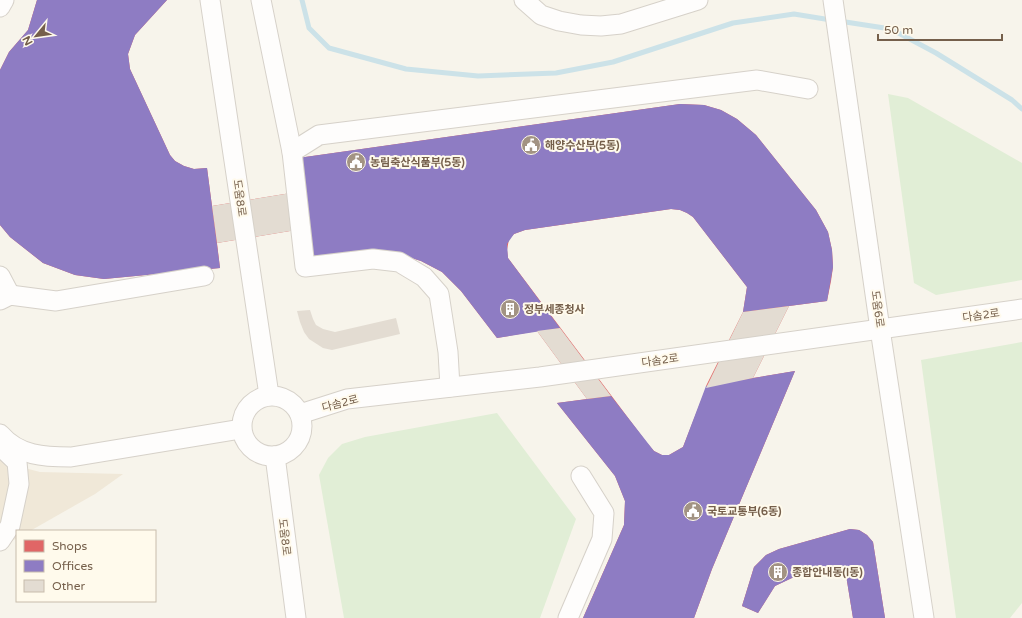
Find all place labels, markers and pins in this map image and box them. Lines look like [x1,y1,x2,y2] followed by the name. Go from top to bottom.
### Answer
[520,134,542,156] public building icon: 해양수산부(5동)
[545,139,620,152] place label: 해양수산부(5동)
[345,151,367,173] public building icon: 농림축산식품부(5동)
[370,156,465,169] place label: 농림축산식품부(5동)
[499,298,521,320] building icon: 정부세종청사
[524,303,585,316] place label: 정부세종청사
[682,500,704,522] public building icon: 국토교통부(6동)
[707,505,782,518] place label: 국토교통부(6동)
[767,561,789,583] building icon: 종합안내동(I동)
[792,566,863,579] place label: 종합안내동(I동)

